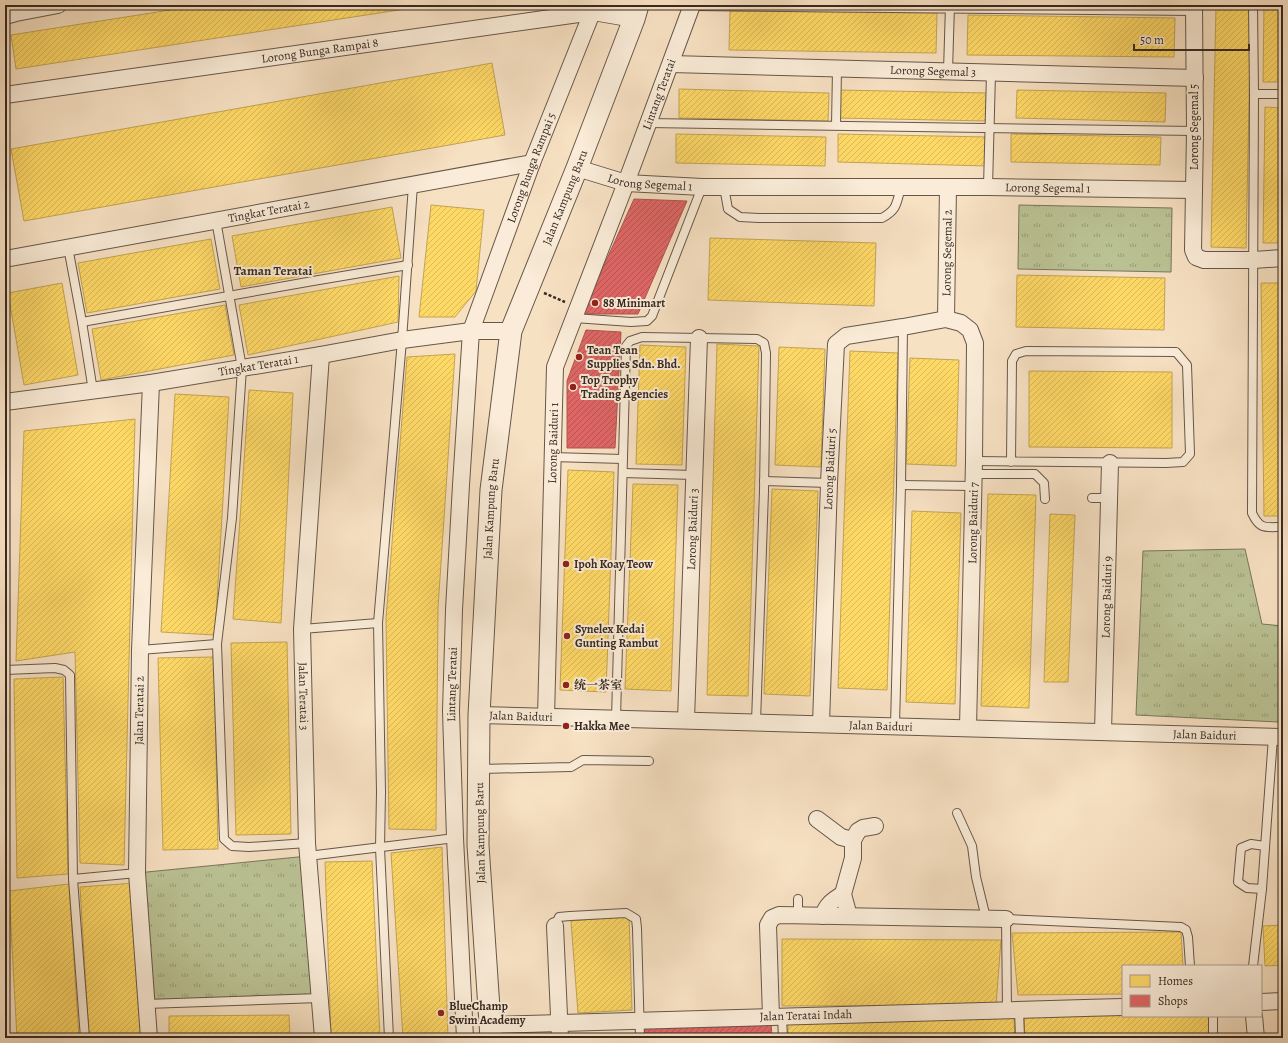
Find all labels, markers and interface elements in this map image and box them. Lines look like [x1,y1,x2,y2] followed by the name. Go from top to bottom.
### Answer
[1134,26,1249,52] scale bar
[1140,32,1164,48] text: 50 m
[260,34,380,67] street label: Lorong Bunga Rampai 8
[638,56,679,132] street label: Lintang Teratai
[890,62,976,80] street label: Lorong Segemal 3
[1186,84,1202,170] street label: Lorong Segemal 5
[503,110,559,225] street label: Lorong Bunga Rampai 5
[539,147,591,248] street label: Jalan Kampung Baru
[606,170,693,194] street label: Lorong Segemal 1
[1005,179,1090,196] street label: Lorong Segemal 1
[227,196,311,226] street label: Tingkat Teratai 2
[938,209,956,297] street label: Lorong Segemal 2
[234,262,312,279] district label: Taman Teratai
[603,295,665,311] place label: 88 Minimart
[590,298,600,308] marker: 88 Minimart
[587,342,681,372] place label: Tean Tean Supplies Sdn. Bhd.
[217,351,299,380] street label: Tingkat Teratai 1
[574,352,584,362] marker: Tean Tean Supplies Sdn. Bhd.
[581,372,668,402] place label: Top Trophy Trading Agencies
[568,382,578,392] marker: Top Trophy Trading Agencies
[544,402,562,484] street label: Lorong Baiduri 1
[820,428,840,510] street label: Lorong Baiduri 5
[479,457,503,560] street label: Jalan Kampung Baru
[964,481,982,564] street label: Lorong Baiduri 7
[683,488,702,570] street label: Lorong Baiduri 3
[574,556,653,572] place label: Ipoh Koay Teow
[1097,556,1116,638] street label: Lorong Baiduri 9
[561,559,571,569] marker: Ipoh Koay Teow
[575,621,659,651] place label: Synelex Kedai Gunting Rambut
[562,631,572,641] marker: Synelex Kedai Gunting Rambut
[443,647,461,722] street label: Lintang Teratai
[295,662,312,731] street label: Jalan Teratai 3
[131,676,148,745] street label: Jalan Teratai 2
[574,677,622,693] place label: 统一茶室
[561,680,571,690] marker: 统一茶室
[489,707,553,725] street label: Jalan Baiduri
[849,717,913,735] street label: Jalan Baiduri
[574,718,630,734] place label: Hakka Mee
[561,721,571,731] marker: Hakka Mee
[1173,726,1237,744] street label: Jalan Baiduri
[471,782,489,884] street label: Jalan Kampung Baru
[1122,965,1262,1017] legend
[1158,973,1193,989] text: Homes
[1158,993,1188,1009] text: Shops
[449,998,526,1028] place label: BlueChamp Swim Academy
[759,1006,853,1024] street label: Jalan Teratai Indah
[436,1008,446,1018] marker: BlueChamp Swim Academy

